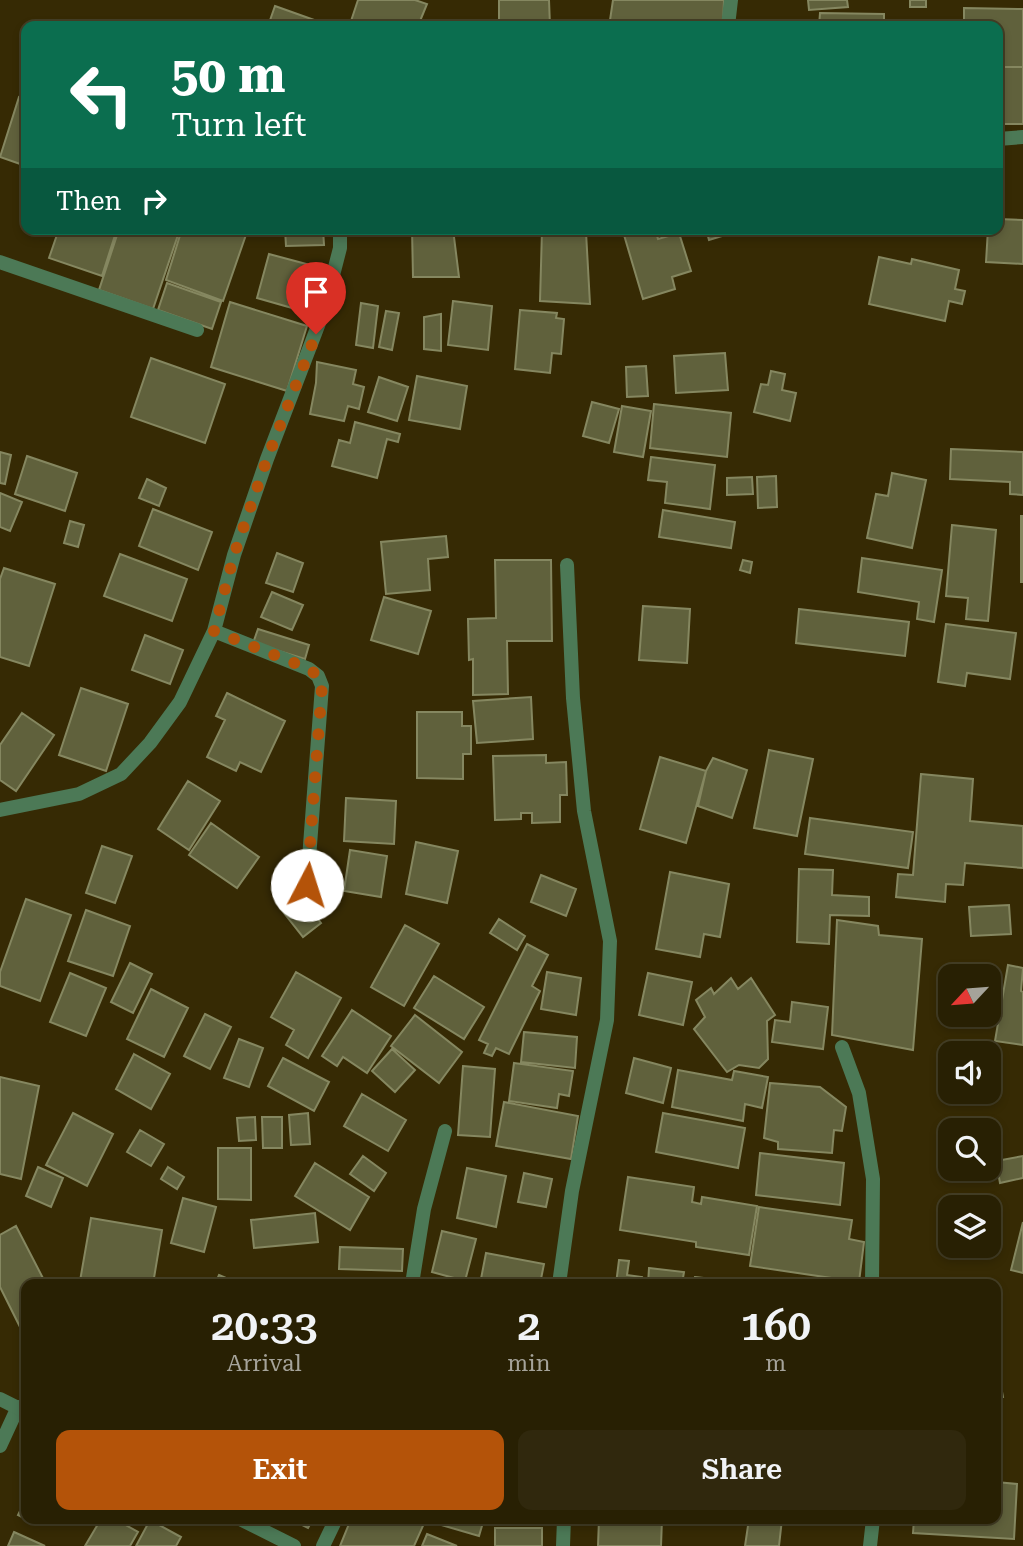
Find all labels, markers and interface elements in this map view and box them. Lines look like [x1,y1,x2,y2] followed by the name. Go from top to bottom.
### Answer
[171,47,286,104] text: 50 m
[56,49,147,140] icon: left
[171,106,306,144] text: Turn left
[135,182,173,220] icon: right
[56,186,121,216] text: Then
[286,262,346,334] pin
[297,273,335,311] icon: arrive
[270,848,344,922] position arrow
[938,964,1001,1027] north arrow
[938,964,1001,1258] map controls
[938,1041,1001,1104] button: sound
[938,1118,1001,1181] button: search
[938,1195,1001,1258] button: layers
[211,1301,317,1350] text: 20:33
[517,1301,541,1350] text: 2
[740,1301,811,1350] text: 160
[227,1350,302,1377] text: Arrival
[507,1350,551,1377] text: min
[765,1350,786,1377] text: m
[56,1430,504,1510] button: Exit
[518,1430,966,1510] button: Share

